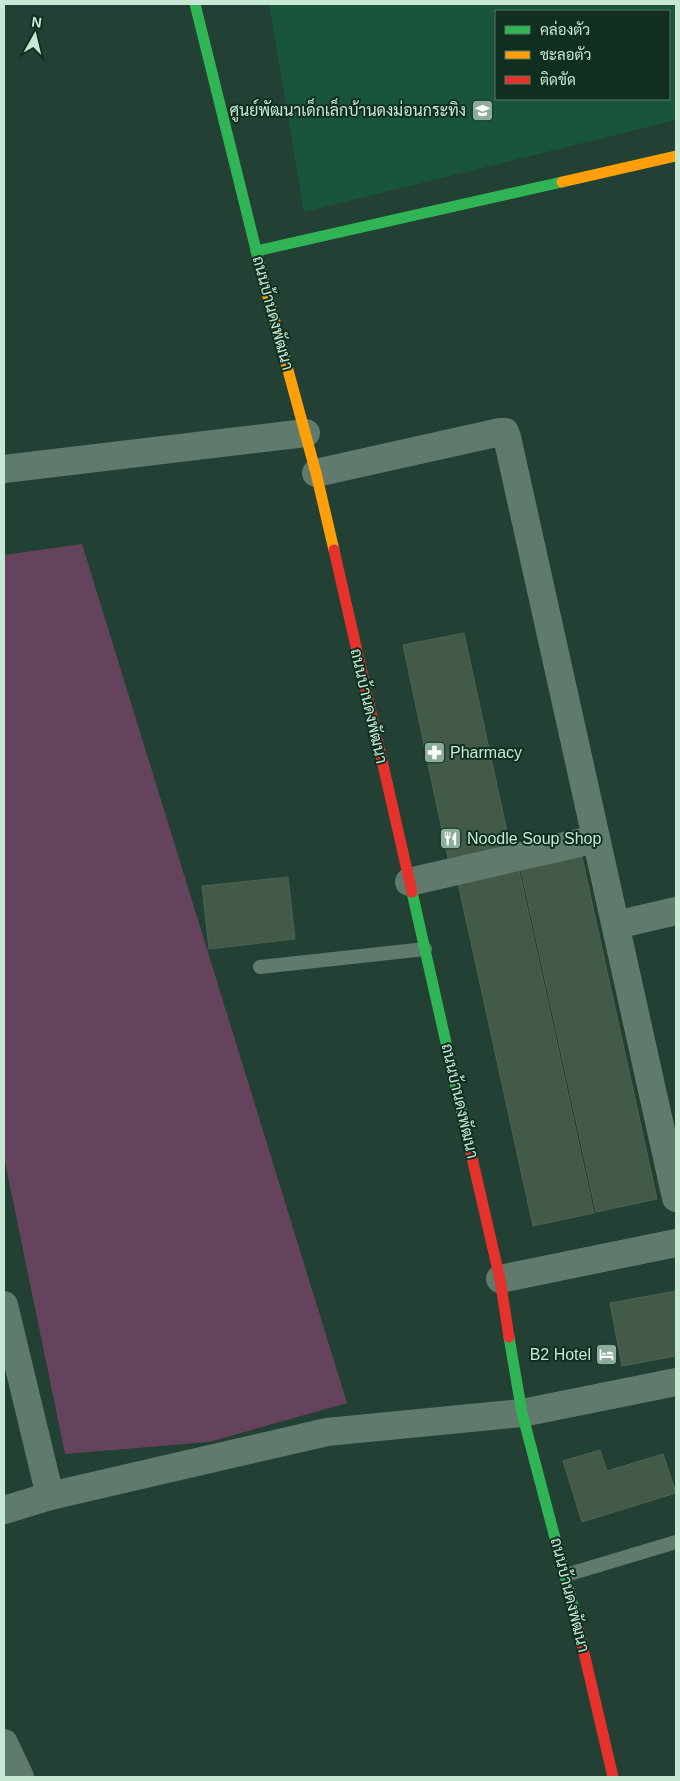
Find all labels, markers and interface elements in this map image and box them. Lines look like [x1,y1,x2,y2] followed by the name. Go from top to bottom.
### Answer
[10,10,60,60] north arrow
[495,10,670,100] legend
[31,13,43,31] text: N
[540,20,590,38] text: คล่องตัว
[540,46,591,63] text: ชะลอตัว
[540,71,576,88] text: ติดขัด
[229,97,466,122] place label: ศูนย์พัฒนาเด็กเล็กบ้านดงม่อนกระทิง
[470,98,494,122] school or university icon: ศูนย์พัฒนาเด็กเล็กบ้านดงม่อนกระทิง
[250,254,298,372] street label: ถนนบ้านดงพัฒนา
[348,646,392,765] street label: ถนนบ้านดงพัฒนา
[422,740,446,764] pharmacy icon: Pharmacy
[450,744,522,761] place label: Pharmacy
[439,826,463,850] restaurant icon: Noodle Soup Shop
[467,830,601,847] place label: Noodle Soup Shop
[439,1041,483,1160] street label: ถนนบ้านดงพัฒนา
[595,1342,619,1366] hotel icon: B2 Hotel
[530,1346,591,1363] place label: B2 Hotel
[548,1535,594,1654] street label: ถนนบ้านดงพัฒนา

